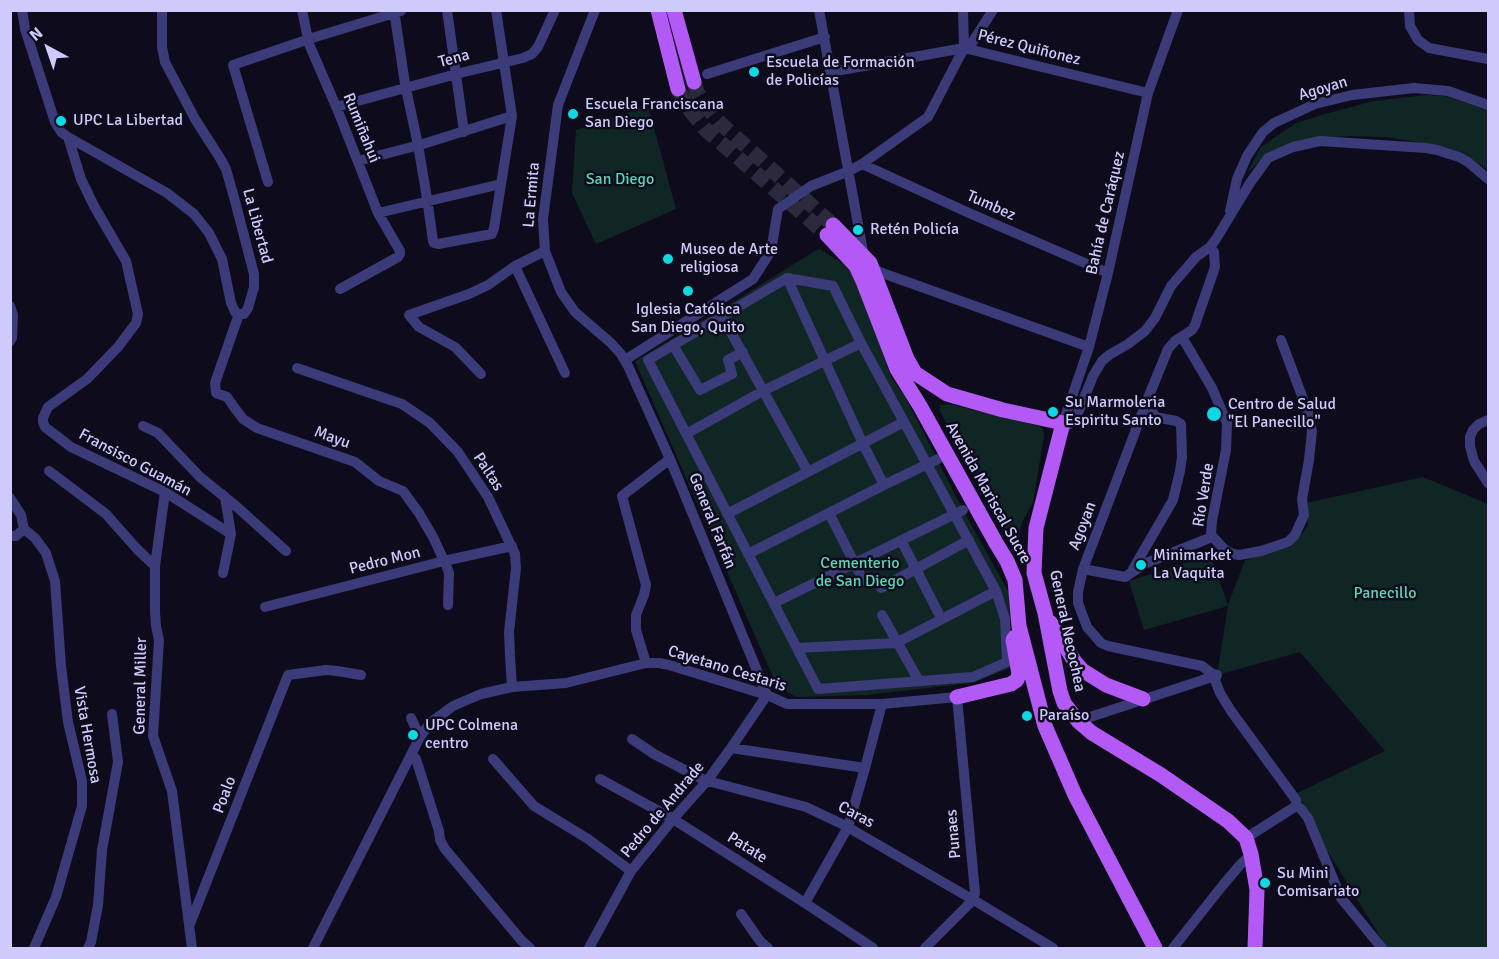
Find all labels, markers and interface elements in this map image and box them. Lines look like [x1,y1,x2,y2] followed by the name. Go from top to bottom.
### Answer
[18,18,78,78] north arrow
[26,23,47,45] text: N
[976,26,1082,70] street label: Pérez Quiñonez
[436,46,472,72] street label: Tena
[766,53,915,91] place label: Escuela de Formación de Policías
[747,65,761,79] marker: Escuela de Formación de Policías
[1296,72,1350,106] street label: Agoyan
[338,90,384,166] street label: Rumiñahui
[585,95,724,133] place label: Escuela Franciscana San Diego
[566,107,580,121] marker: Escuela Franciscana San Diego
[73,111,183,131] place label: UPC La Libertad
[54,114,68,128] marker: UPC La Libertad
[1082,149,1130,277] street label: Bahía de Caráquez
[520,162,544,228] street label: La Ermita
[586,170,654,190] park label: San Diego
[238,186,276,266] street label: La Libertad
[964,187,1018,225] street label: Tumbez
[870,220,959,240] place label: Retén Policía
[851,223,865,237] marker: Retén Policía
[680,240,778,278] place label: Museo de Arte religiosa
[661,252,675,266] marker: Museo de Arte religiosa
[681,284,695,298] marker: Iglesia Católica San Diego, Quito
[631,300,745,338] place label: Iglesia Católica San Diego, Quito
[1065,393,1165,431] place label: Su Marmoleria Espiritu Santo
[1228,395,1336,433] place label: Centro de Salud "El Panecillo"
[1046,405,1060,419] marker: Su Marmoleria Espiritu Santo
[1205,405,1223,423] marker: Centro de Salud "El Panecillo"
[941,419,1035,567] street label: Avenida Mariscal Sucre
[311,423,353,453] street label: Mayu
[75,425,195,501] street label: Fransisco Guamán
[469,449,507,495] street label: Paltas
[1189,462,1219,528] street label: Río Verde
[684,470,740,572] street label: General Farfán
[1065,499,1101,553] street label: Agoyan
[347,543,423,579] street label: Pedro Mon
[1153,546,1231,584] place label: Minimarket La Vaquita
[816,554,904,592] park label: Cementerio de San Diego
[1134,558,1148,572] marker: Minimarket La Vaquita
[1045,568,1089,694] street label: General Necochea
[1354,584,1416,604] park label: Panecillo
[131,637,151,735] street label: General Miller
[665,642,789,696] street label: Cayetano Cestaris
[69,685,105,785] street label: Vista Hermosa
[1039,706,1089,726] place label: Paraíso
[1020,709,1034,723] marker: Paraíso
[425,716,518,754] place label: UPC Colmena centro
[406,728,420,742] marker: UPC Colmena centro
[617,758,709,862] street label: Pedro de Andrade
[209,774,241,816] street label: Poalo
[834,797,878,833] street label: Caras
[942,809,966,859] street label: Punaes
[723,828,771,868] street label: Patate
[1277,864,1359,902] place label: Su Mini Comisariato
[1258,876,1272,890] marker: Su Mini Comisariato

